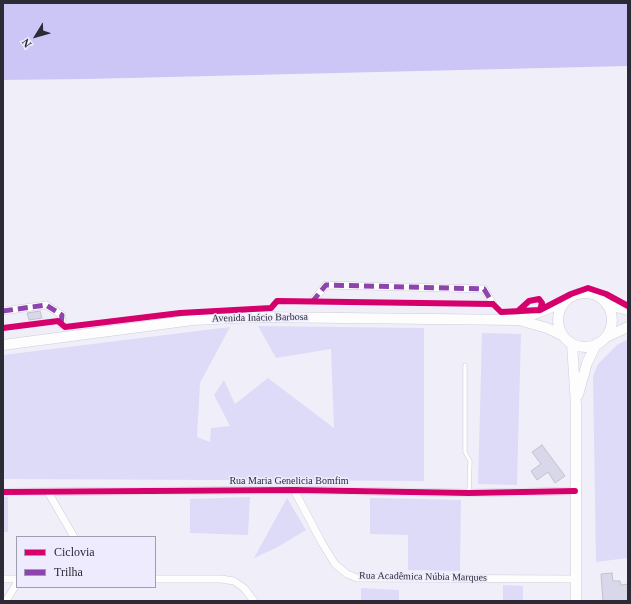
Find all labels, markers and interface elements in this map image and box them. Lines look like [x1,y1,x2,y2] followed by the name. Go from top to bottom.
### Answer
[16,16,56,56] north arrow
[19,36,34,50] text: N
[212,311,308,325] street label: Avenida Inácio Barbosa
[229,475,349,487] street label: Rua Maria Genelicia Bomfim
[16,536,156,588] legend
[54,545,95,559] text: Ciclovia
[54,565,83,579] text: Trilha
[359,570,487,584] street label: Rua Acadêmica Núbia Marques

